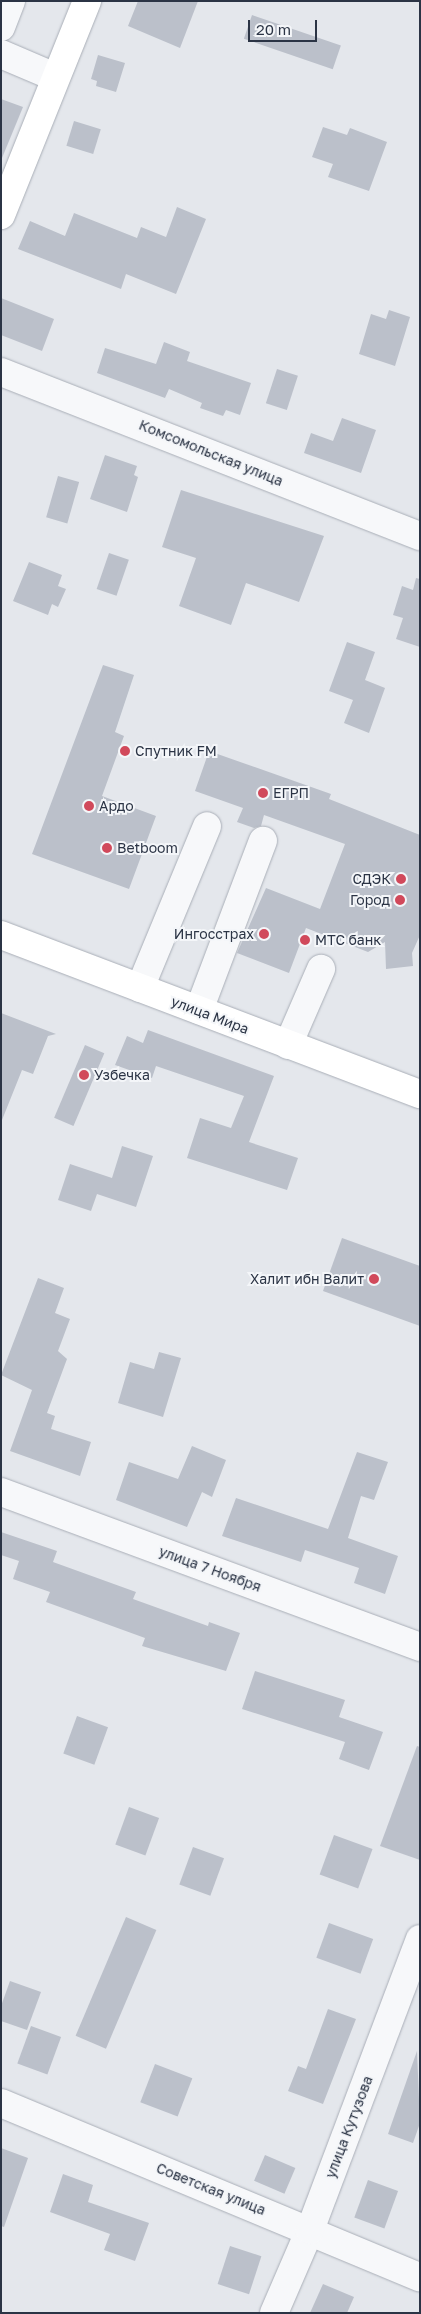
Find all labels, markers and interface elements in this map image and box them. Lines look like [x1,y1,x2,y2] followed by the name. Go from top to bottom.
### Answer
[251,10,320,42] scale bar
[256,20,291,38] text: 20 m
[136,416,286,490] street label: Комсомольская улица
[135,743,217,759] place label: Спутник FM
[119,745,131,757] marker: Спутник FM
[273,785,309,801] place label: ЕГРП
[257,787,269,799] marker: ЕГРП
[99,798,134,814] place label: Ардо
[83,800,95,812] marker: Ардо
[117,840,178,856] place label: Betboom
[101,842,113,854] marker: Betboom
[353,871,391,887] place label: СДЭК
[395,873,407,885] marker: СДЭК
[350,892,390,908] place label: Город
[394,894,406,906] marker: Город
[174,926,254,942] place label: Ингосстрах
[258,928,270,940] marker: Ингосстрах
[315,932,381,948] place label: МТС банк
[299,934,311,946] marker: МТС банк
[169,993,251,1037] street label: улица Мира
[94,1067,150,1083] place label: Узбечка
[78,1069,90,1081] marker: Узбечка
[250,1271,364,1287] place label: Халит ибн Валит
[368,1273,380,1285] marker: Халит ибн Валит
[157,1543,263,1595] street label: улица 7 Ноября
[322,2074,376,2180] street label: улица Кутузова
[154,2159,268,2219] street label: Советская улица

